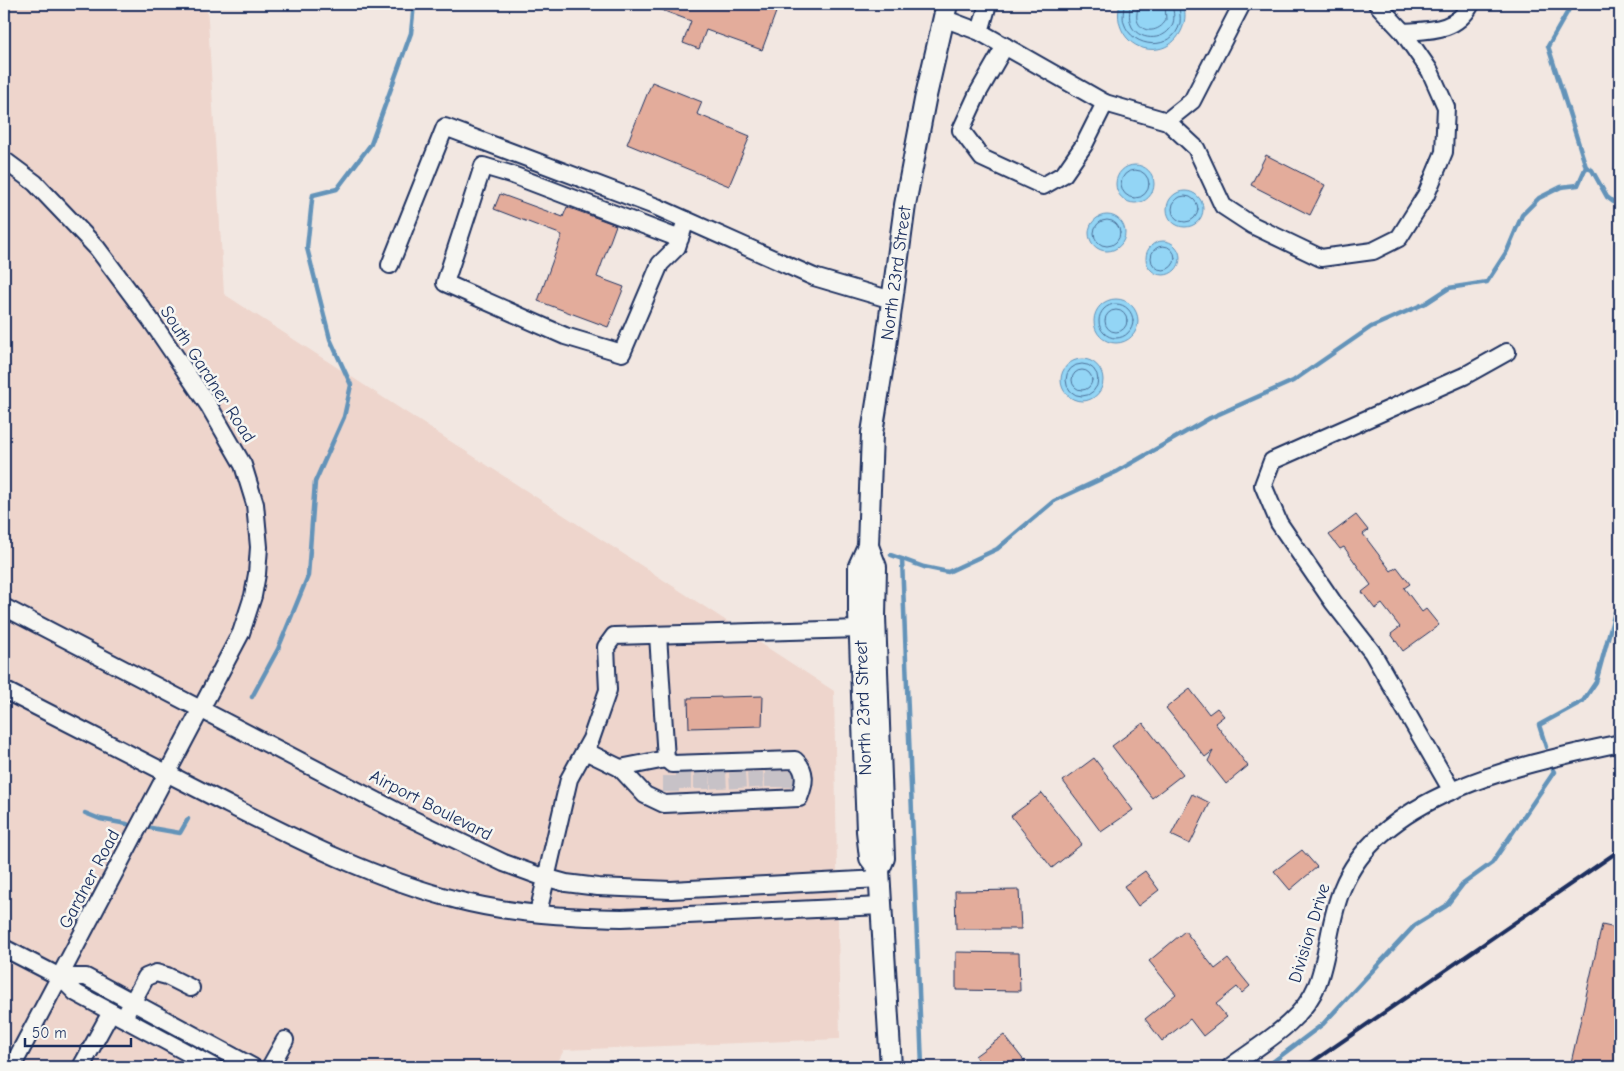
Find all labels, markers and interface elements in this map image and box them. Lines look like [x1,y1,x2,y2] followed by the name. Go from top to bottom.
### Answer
[877,204,916,342] street label: North 23rd Street
[156,302,260,447] street label: South Gardner Road
[851,639,876,776] street label: North 23rd Street
[366,766,495,845] street label: Airport Boulevard
[55,826,124,932] street label: Gardner Road
[1284,881,1335,985] street label: Division Drive
[25,1016,131,1048] scale bar
[32,1024,67,1042] text: 50 m

